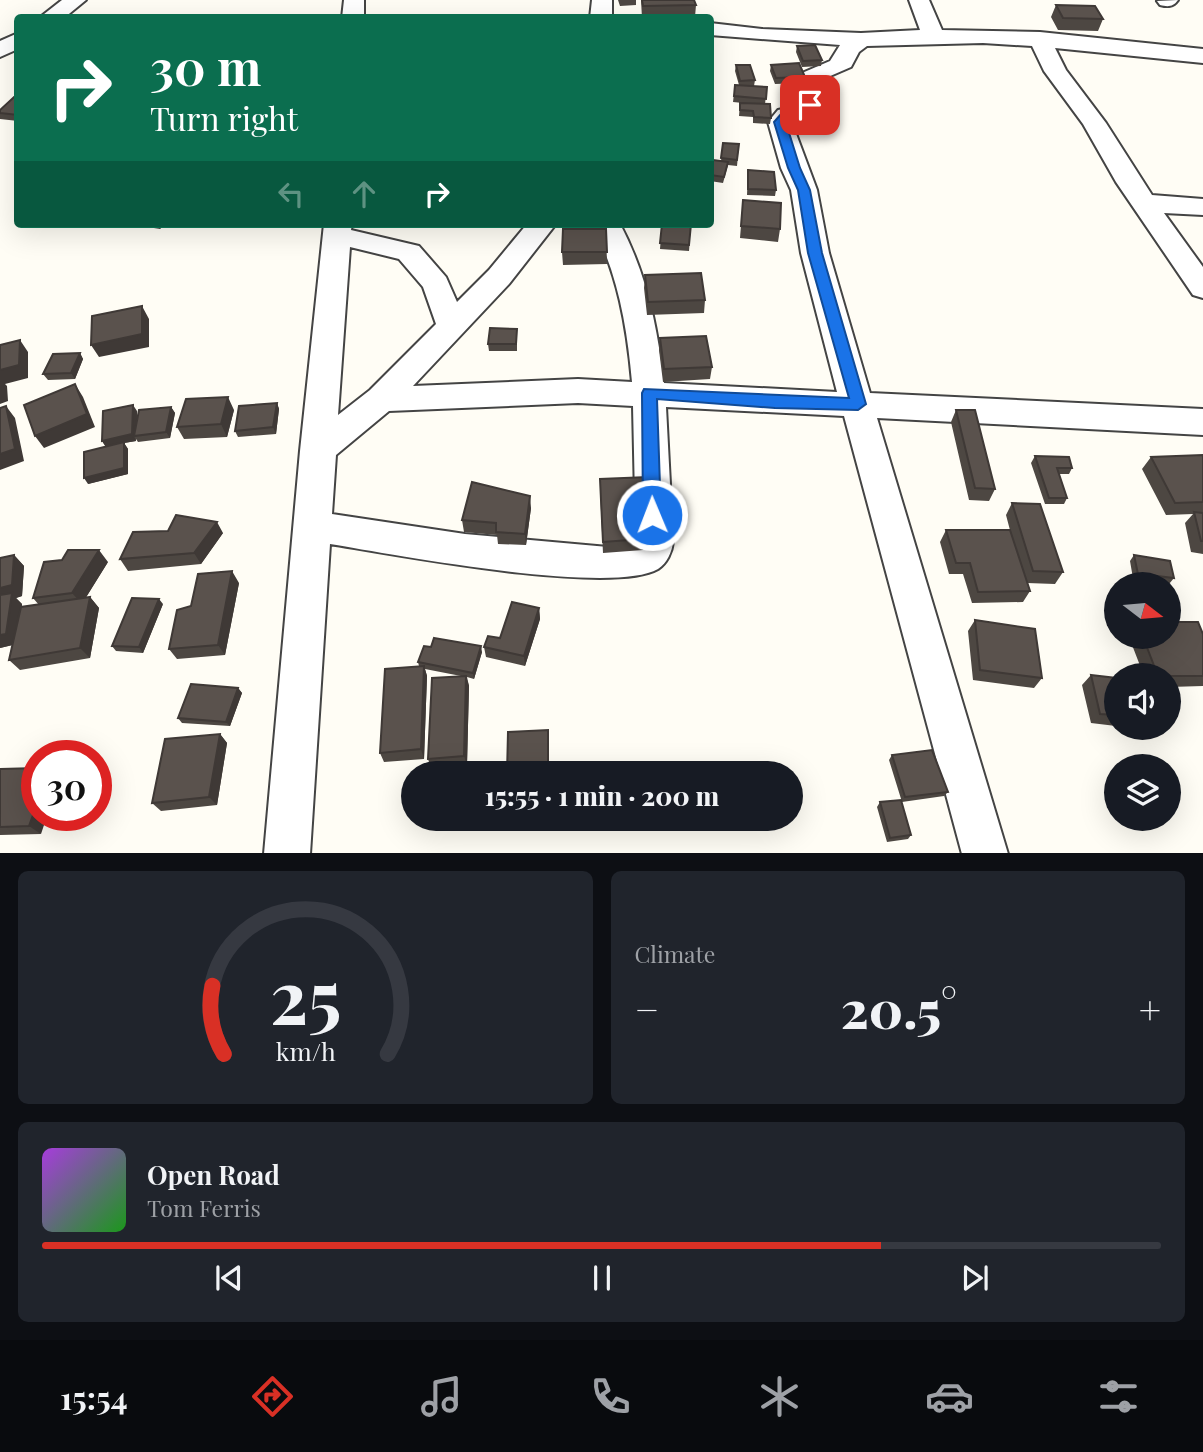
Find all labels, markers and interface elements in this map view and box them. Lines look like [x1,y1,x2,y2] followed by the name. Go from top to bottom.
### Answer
[150,33,261,98] text: 30 m
[35,42,126,133] icon: right
[780,75,840,135] pin
[791,86,829,124] icon: arrive
[150,96,298,139] text: Turn right
[272,175,310,213] icon: left
[345,175,383,213] icon: ahead
[418,175,456,213] icon: right
[615,478,689,552] position arrow
[1104,572,1181,649] north arrow
[1104,572,1181,831] map controls
[1104,663,1181,740] button: sound
[21,740,112,831] speed limit sign: 30
[1104,754,1181,831] button: layers
[485,778,719,813] text: 15:55 · 1 min · 200 m
[635,938,715,969] text: Climate
[270,945,341,1042] text: 25
[841,973,957,1042] text: 20.5°
[635,983,659,1034] text: −
[1139,983,1161,1034] text: +
[275,1033,336,1066] text: km/h
[147,1157,280,1192] text: Open Road
[147,1192,261,1223] text: Tom Ferris
[210,1259,248,1297] icon: previous
[583,1259,621,1297] icon: pause
[956,1259,994,1297] icon: next
[248,1372,297,1421] icon: directions
[417,1372,466,1421] icon: music
[586,1372,635,1421] icon: phone
[755,1372,804,1421] icon: climate
[925,1372,974,1421] icon: car
[1094,1372,1143,1421] icon: filters
[60,1375,128,1418] text: 15:54

